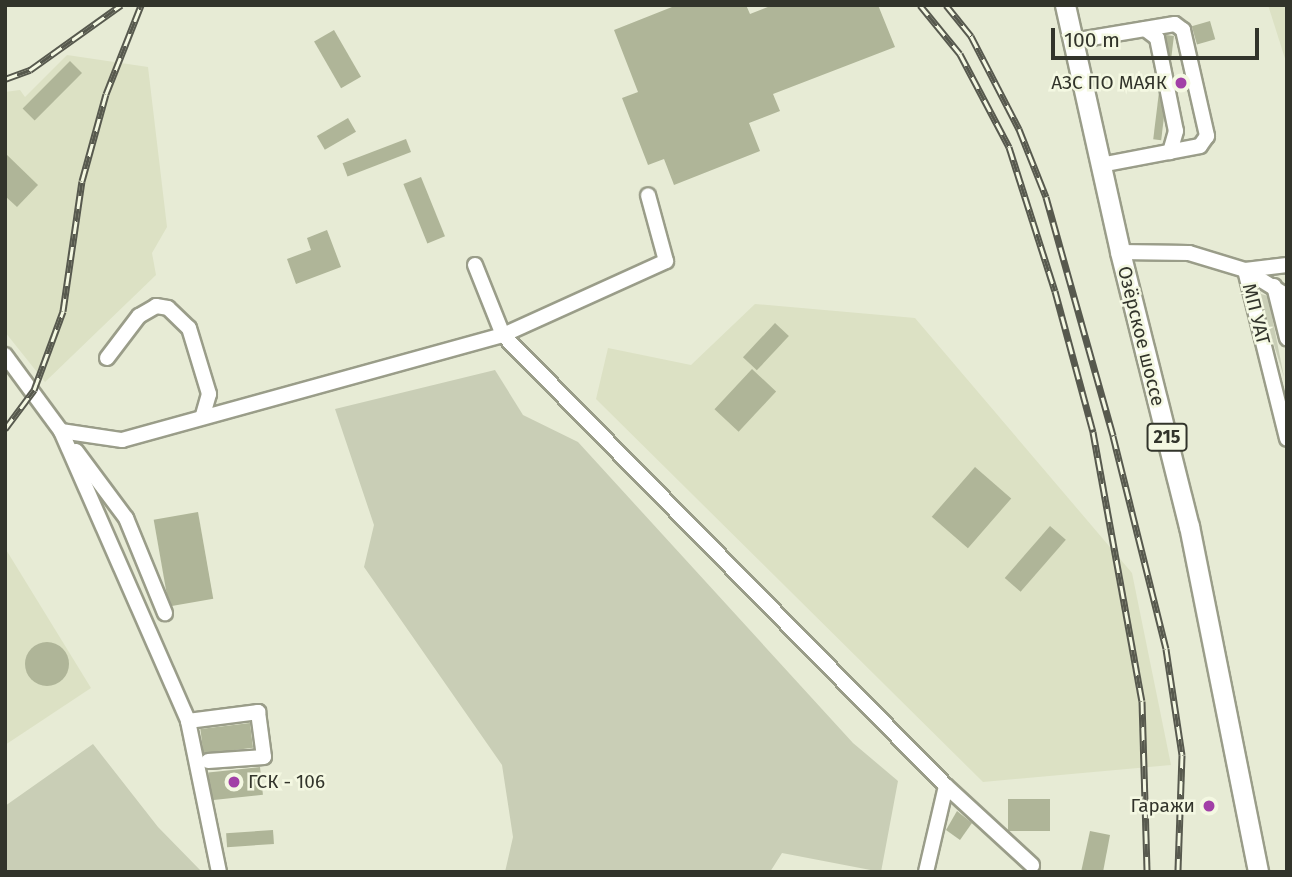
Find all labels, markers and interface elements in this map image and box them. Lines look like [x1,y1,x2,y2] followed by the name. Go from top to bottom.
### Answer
[1054,14,1262,58] scale bar
[1064,27,1120,53] text: 100 m
[1051,72,1167,94] place label: АЗС ПО МАЯК
[1173,75,1189,91] marker: АЗС ПО МАЯК
[1113,264,1169,408] street label: Озёрское шоссе
[1237,281,1275,347] street label: МП УАТ
[1146,422,1188,452] road number: 215
[248,771,325,793] place label: ГСК - 106
[226,774,242,790] marker: ГСК - 106
[1130,795,1195,817] place label: Гаражи
[1201,798,1217,814] marker: Гаражи

